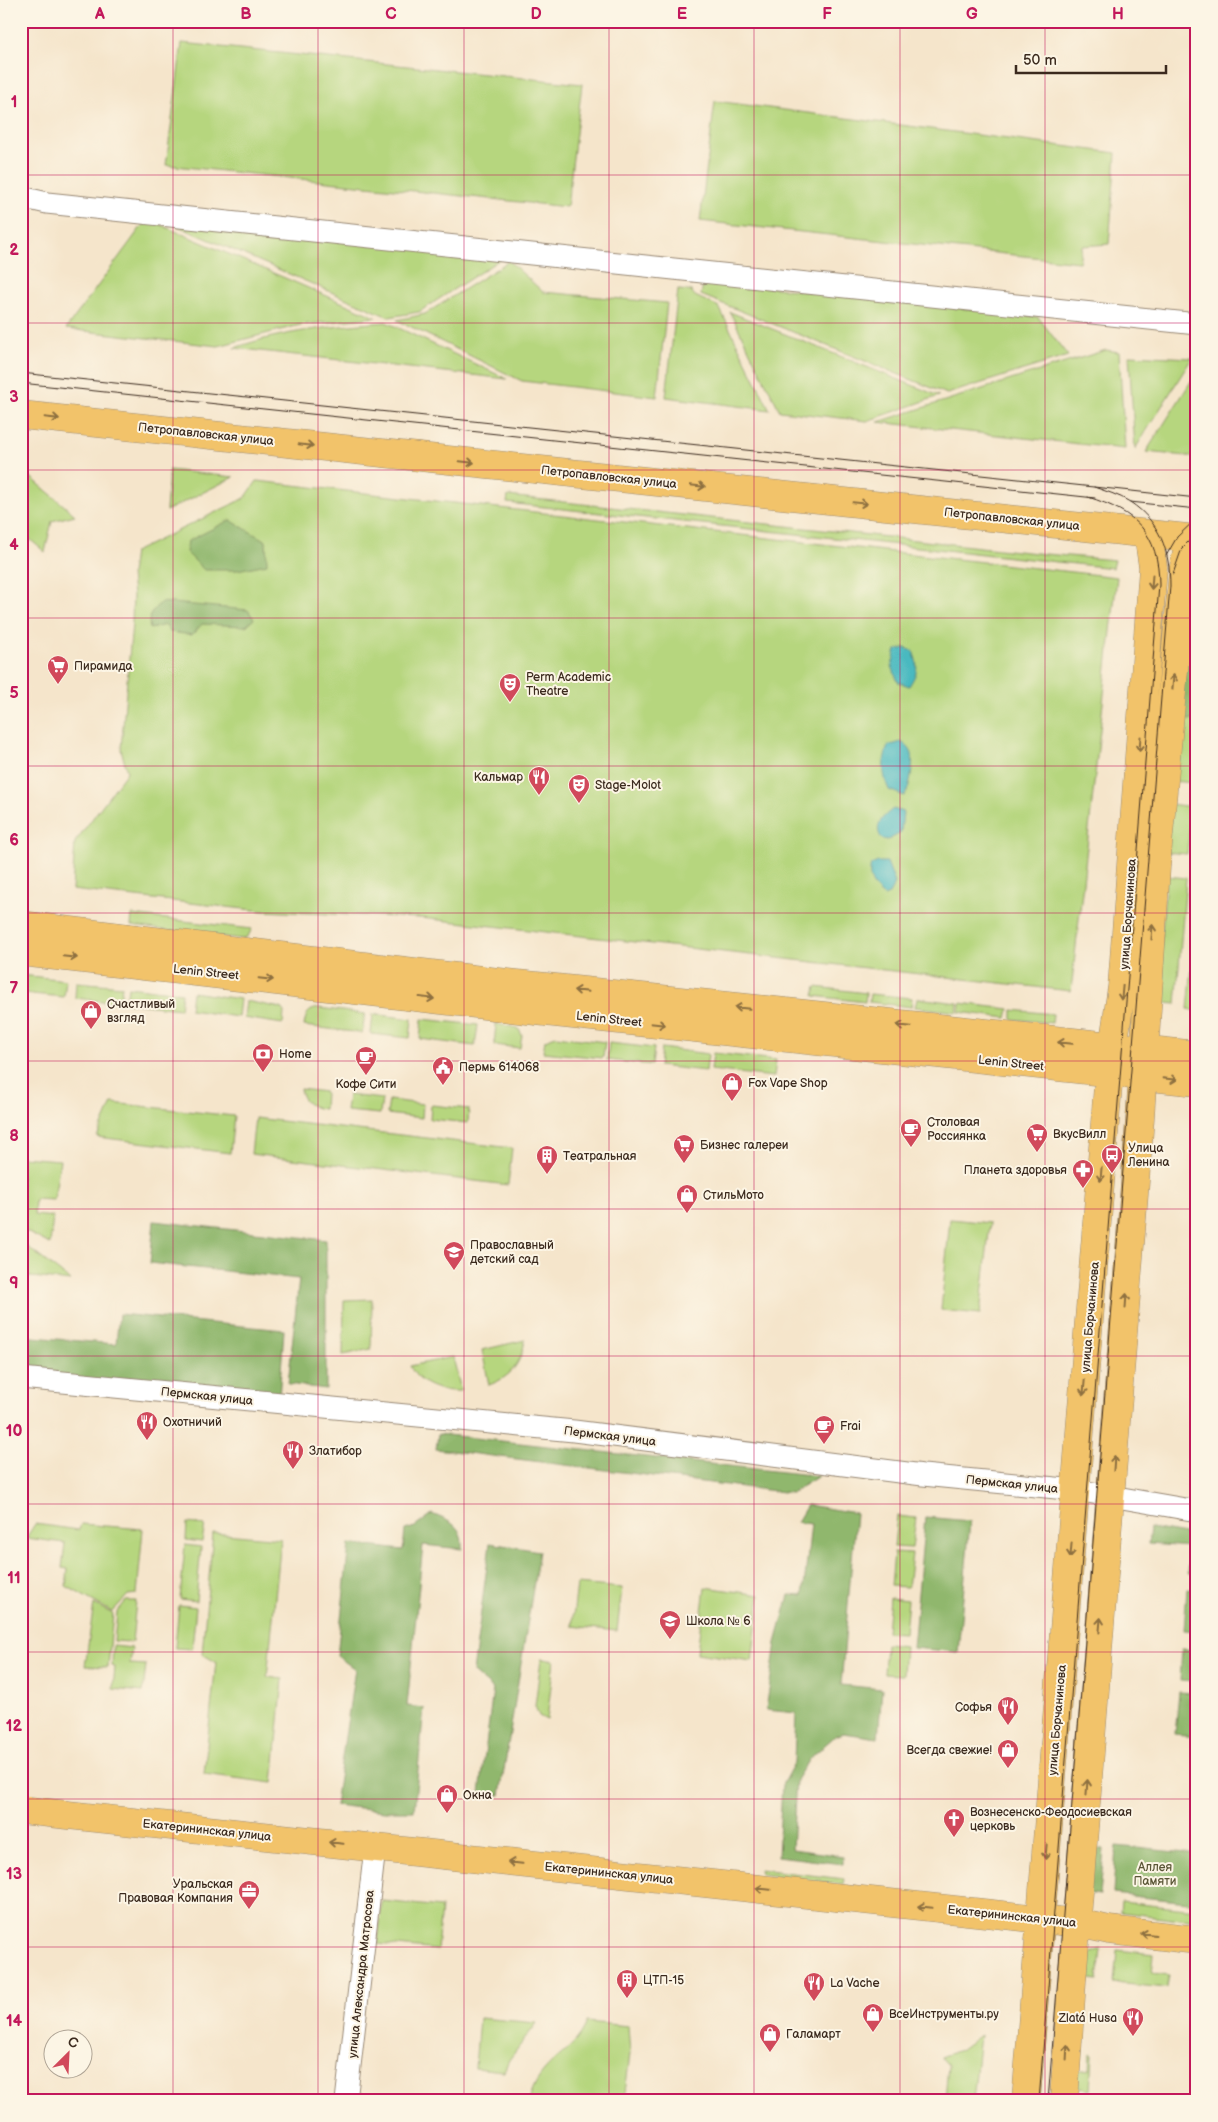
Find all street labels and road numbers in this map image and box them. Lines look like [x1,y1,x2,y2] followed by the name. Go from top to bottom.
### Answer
[137,420,274,449] street label: Петропавловская улица
[540,463,677,492] street label: Петропавловская улица
[943,505,1080,534] street label: Петропавловская улица
[1117,858,1140,970] street label: улица Борчанинова
[172,962,240,983] street label: Lenin Street
[575,1009,643,1030] street label: Lenin Street
[977,1053,1045,1074] street label: Lenin Street
[1078,1261,1103,1373] street label: улица Борчанинова
[160,1384,254,1409] street label: Пермская улица
[563,1423,657,1450] street label: Пермская улица
[965,1472,1059,1497] street label: Пермская улица
[1045,1664,1070,1776] street label: улица Борчанинова
[142,1816,272,1845] street label: Екатерининская улица
[544,1859,674,1888] street label: Екатерининская улица
[345,1889,378,2059] street label: улица Александра Матросова
[947,1902,1077,1931] street label: Екатерининская улица

